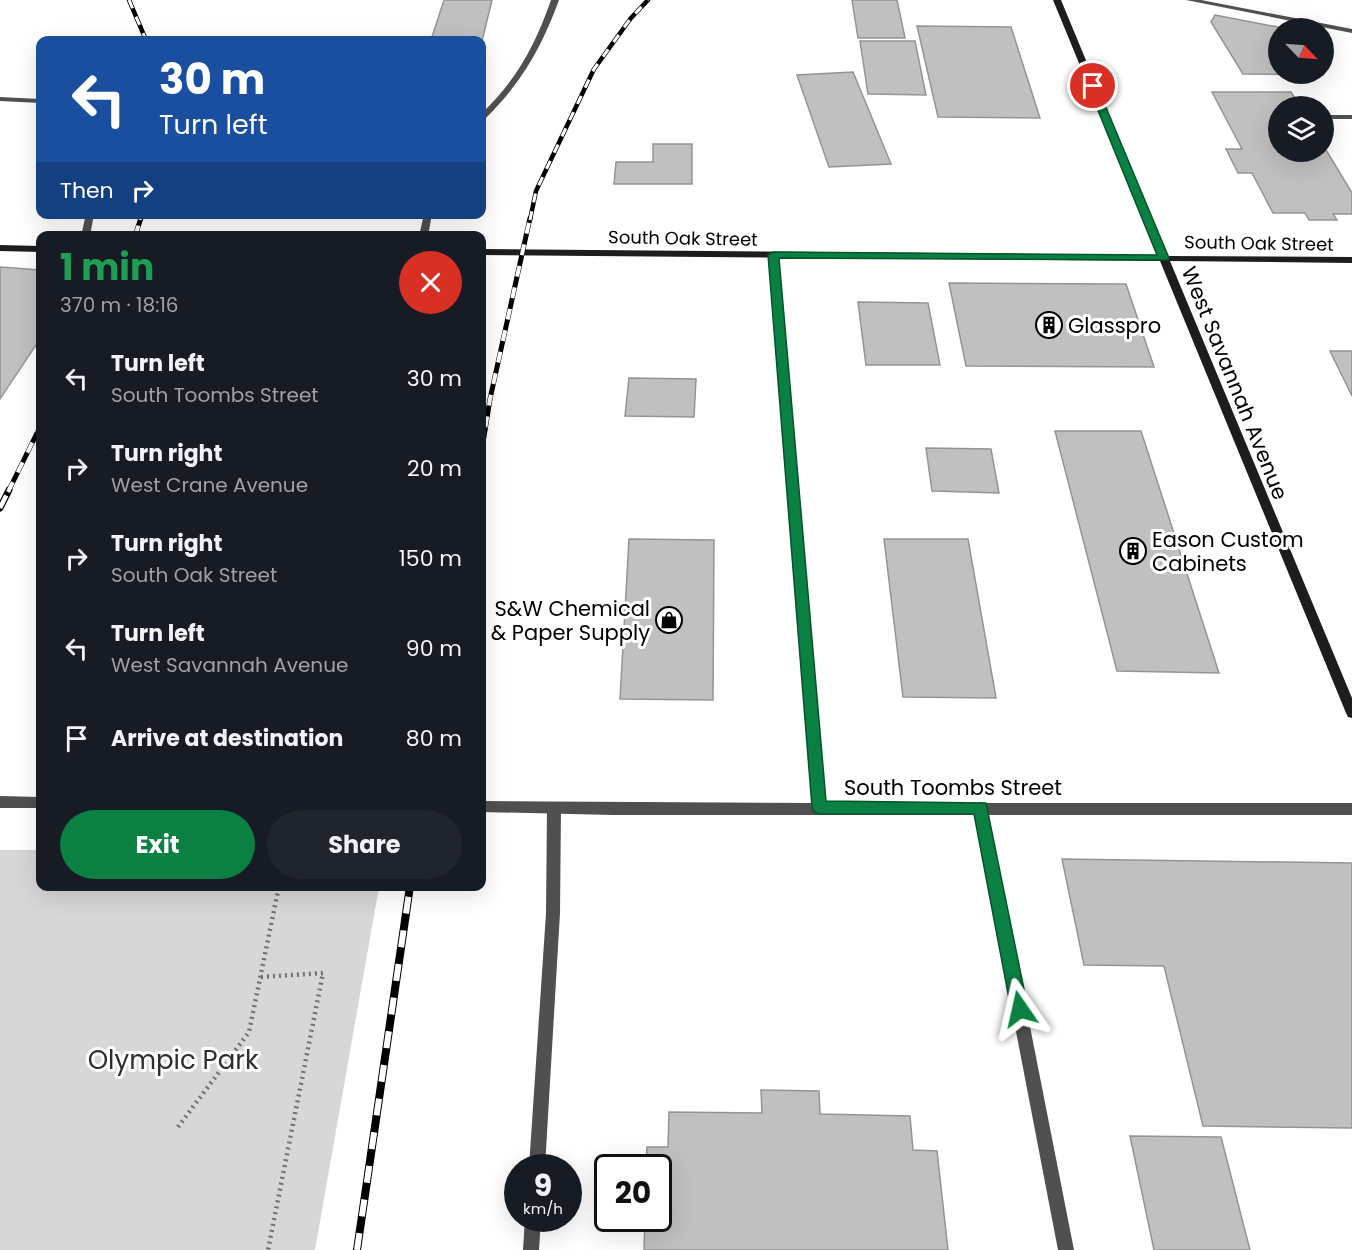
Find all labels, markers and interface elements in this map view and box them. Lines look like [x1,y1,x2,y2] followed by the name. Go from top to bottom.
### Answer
[1268,18,1334,84] north arrow
[1268,18,1334,162] map controls
[159,50,265,109] text: 30 m
[60,60,138,138] icon: left
[1067,60,1118,111] pin
[1076,69,1109,102] icon: arrive
[1268,96,1334,162] button: layers
[159,106,268,143] text: Turn left
[126,174,159,207] icon: right
[60,175,114,206] text: Then
[608,224,758,252] street label: South Oak Street
[1184,229,1334,257] street label: South Oak Street
[60,242,154,293] text: 1 min
[399,251,462,314] button: close
[1175,262,1295,504] street label: West Savannah Avenue
[60,291,179,319] text: 370 m · 18:16
[1034,310,1064,340] building icon: Glasspro
[1068,311,1161,340] place label: Glasspro
[111,348,205,379] text: Turn left
[60,362,93,395] icon: left
[407,363,462,394] text: 30 m
[111,381,319,409] text: South Toombs Street
[111,438,222,469] text: Turn right
[60,452,93,485] icon: right
[407,453,462,484] text: 20 m
[111,471,308,499] text: West Crane Avenue
[1152,525,1304,578] place label: Eason Custom Cabinets
[111,528,222,559] text: Turn right
[1118,536,1148,566] building icon: Eason Custom Cabinets
[60,542,93,575] icon: right
[399,543,462,574] text: 150 m
[111,561,277,589] text: South Oak Street
[491,594,650,647] place label: S&W Chemical & Paper Supply
[654,605,684,635] shop icon: S&W Chemical & Paper Supply
[111,618,205,649] text: Turn left
[60,632,93,665] icon: left
[406,633,462,664] text: 90 m
[111,651,348,679] text: West Savannah Avenue
[60,722,93,755] icon: arrive
[111,723,343,754] text: Arrive at destination
[406,723,462,754] text: 80 m
[844,773,1062,802] street label: South Toombs Street
[60,810,255,879] button: Exit
[267,810,462,879] button: Share
[988,977,1052,1041] position arrow
[88,1042,259,1078] park label: Olympic Park
[594,1154,672,1232] speed limit sign: 20
[534,1164,552,1207] text: 9
[523,1198,563,1219] text: km/h

